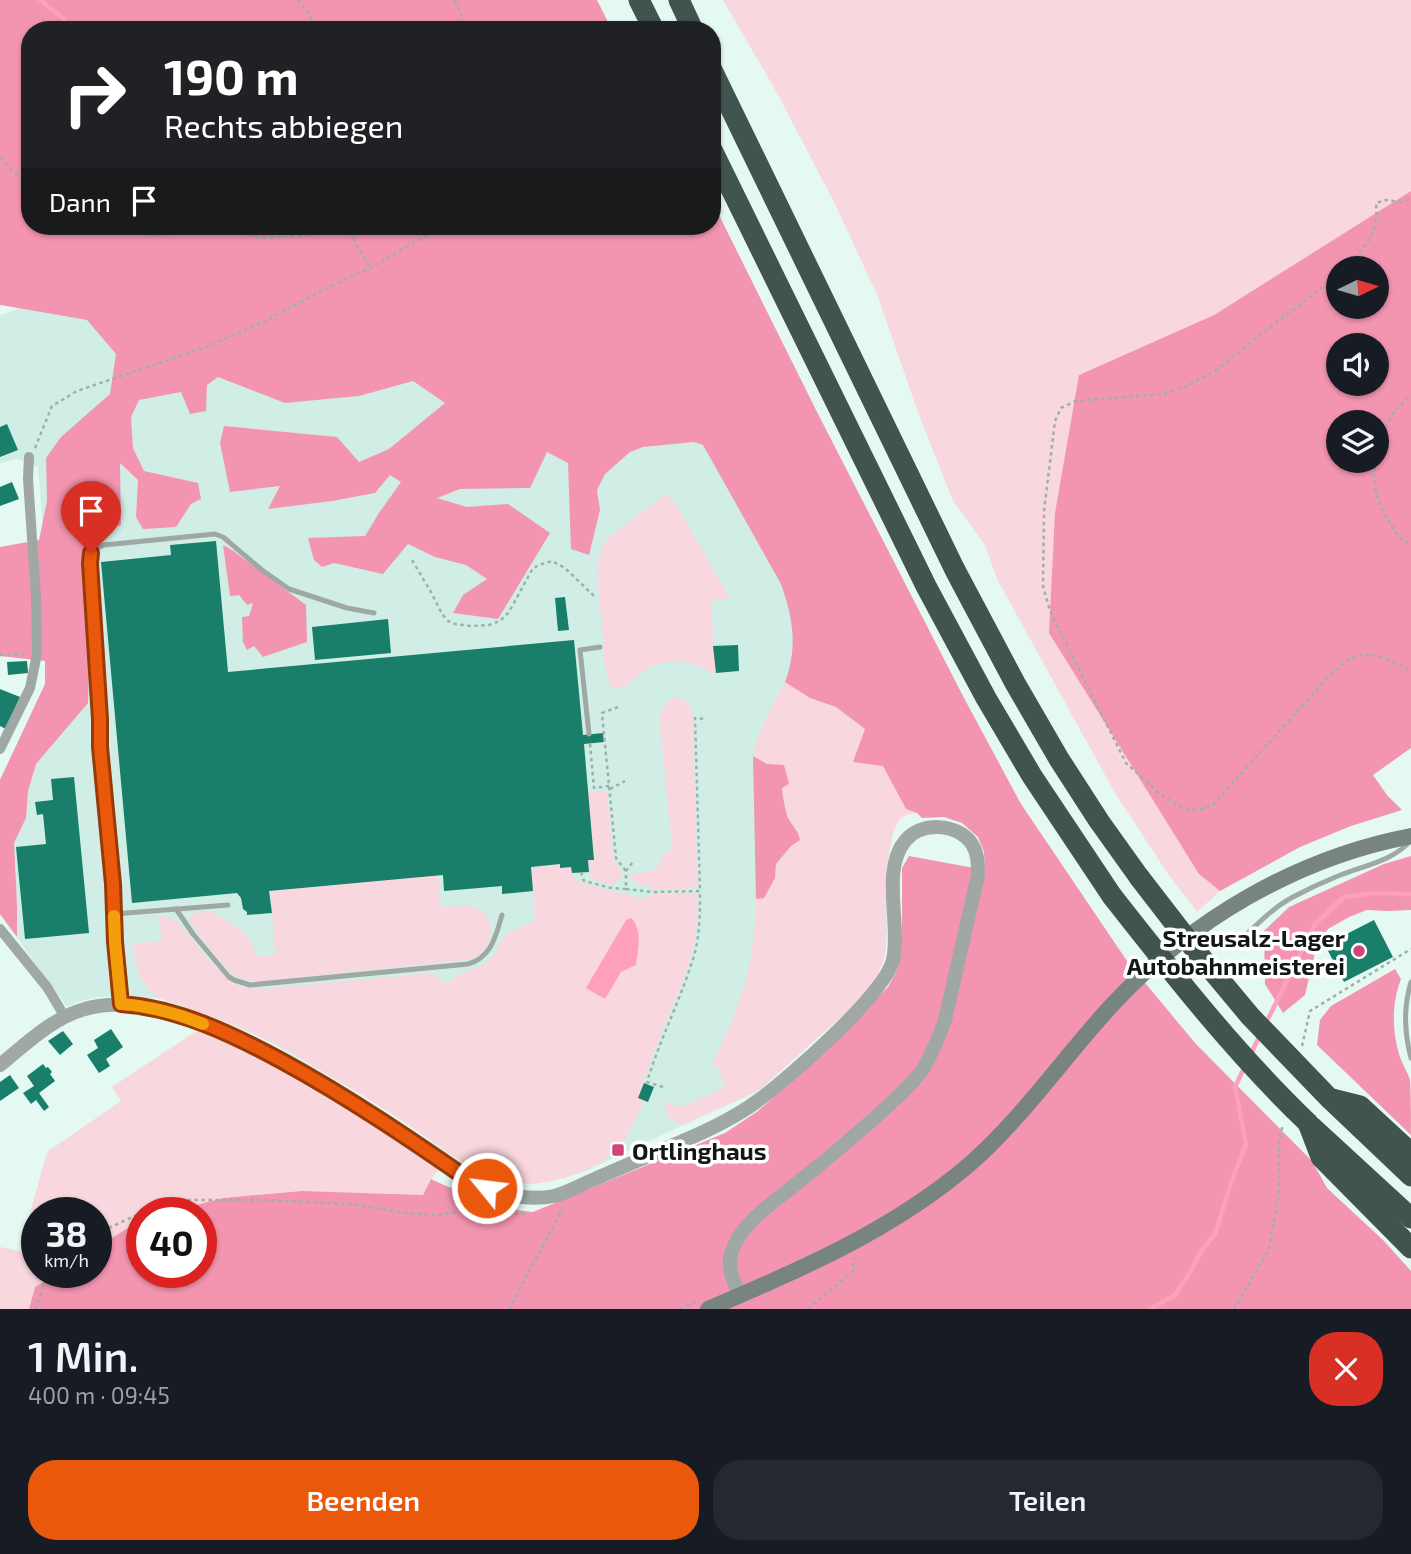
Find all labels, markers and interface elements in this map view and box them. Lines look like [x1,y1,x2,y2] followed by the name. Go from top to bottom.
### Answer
[164,46,299,105] text: 190 m
[49,49,140,140] icon: right
[164,106,403,144] text: Rechts abbiegen
[125,182,163,220] icon: arrive
[49,186,111,217] text: Dann
[1326,256,1390,318] north arrow
[1326,256,1389,473] map controls
[1326,333,1389,396] button: sound
[1326,410,1389,473] button: layers
[61,481,121,553] pin
[72,492,110,530] icon: arrive
[1127,923,1346,980] place label: Streusalz-Lager Autobahnmeisterei
[1351,943,1367,959] marker: Streusalz-Lager Autobahnmeisterei
[632,1136,767,1165] place label: Ortlinghaus
[610,1142,626,1158] marker: Ortlinghaus
[450,1151,524,1225] position arrow
[126,1197,217,1288] speed limit sign: 40
[46,1212,87,1254] text: 38
[44,1249,89,1271] text: km/h
[28,1330,139,1380] text: 1 Min.
[1309,1332,1383,1406] button: close
[28,1381,170,1409] text: 400 m · 09:45
[28,1460,699,1540] button: Beenden
[713,1460,1383,1540] button: Teilen

